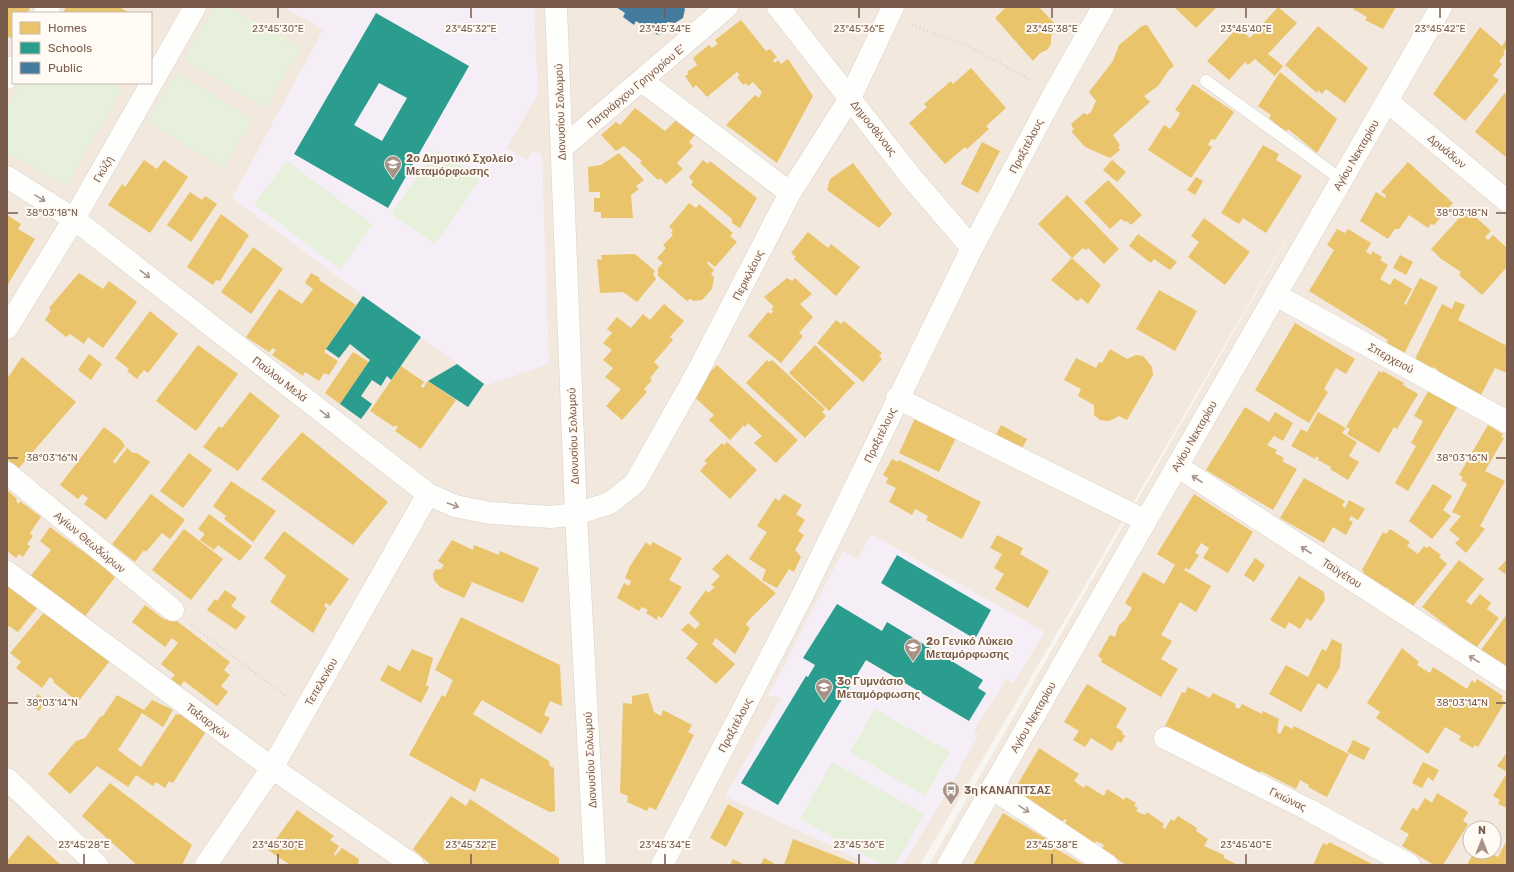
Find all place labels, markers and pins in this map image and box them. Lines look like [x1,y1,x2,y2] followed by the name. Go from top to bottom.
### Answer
[406,152,513,178] place label: 2ο Δημοτικό Σχολείο Μεταμόρφωσης
[383,154,403,179] school or university icon: 2ο Δημοτικό Σχολείο Μεταμόρφωσης
[926,635,1013,661] place label: 2ο Γενικό Λύκειο Μεταμόρφωσης
[903,637,923,662] school or university icon: 2ο Γενικό Λύκειο Μεταμόρφωσης
[837,675,920,701] place label: 3ο Γυμνάσιο Μεταμόρφωσης
[814,677,834,702] school or university icon: 3ο Γυμνάσιο Μεταμόρφωσης
[941,780,961,805] bus stop icon: 3η ΚΑΝΑΠΙΤΣΑΣ
[964,784,1051,797] place label: 3η ΚΑΝΑΠΙΤΣΑΣ

